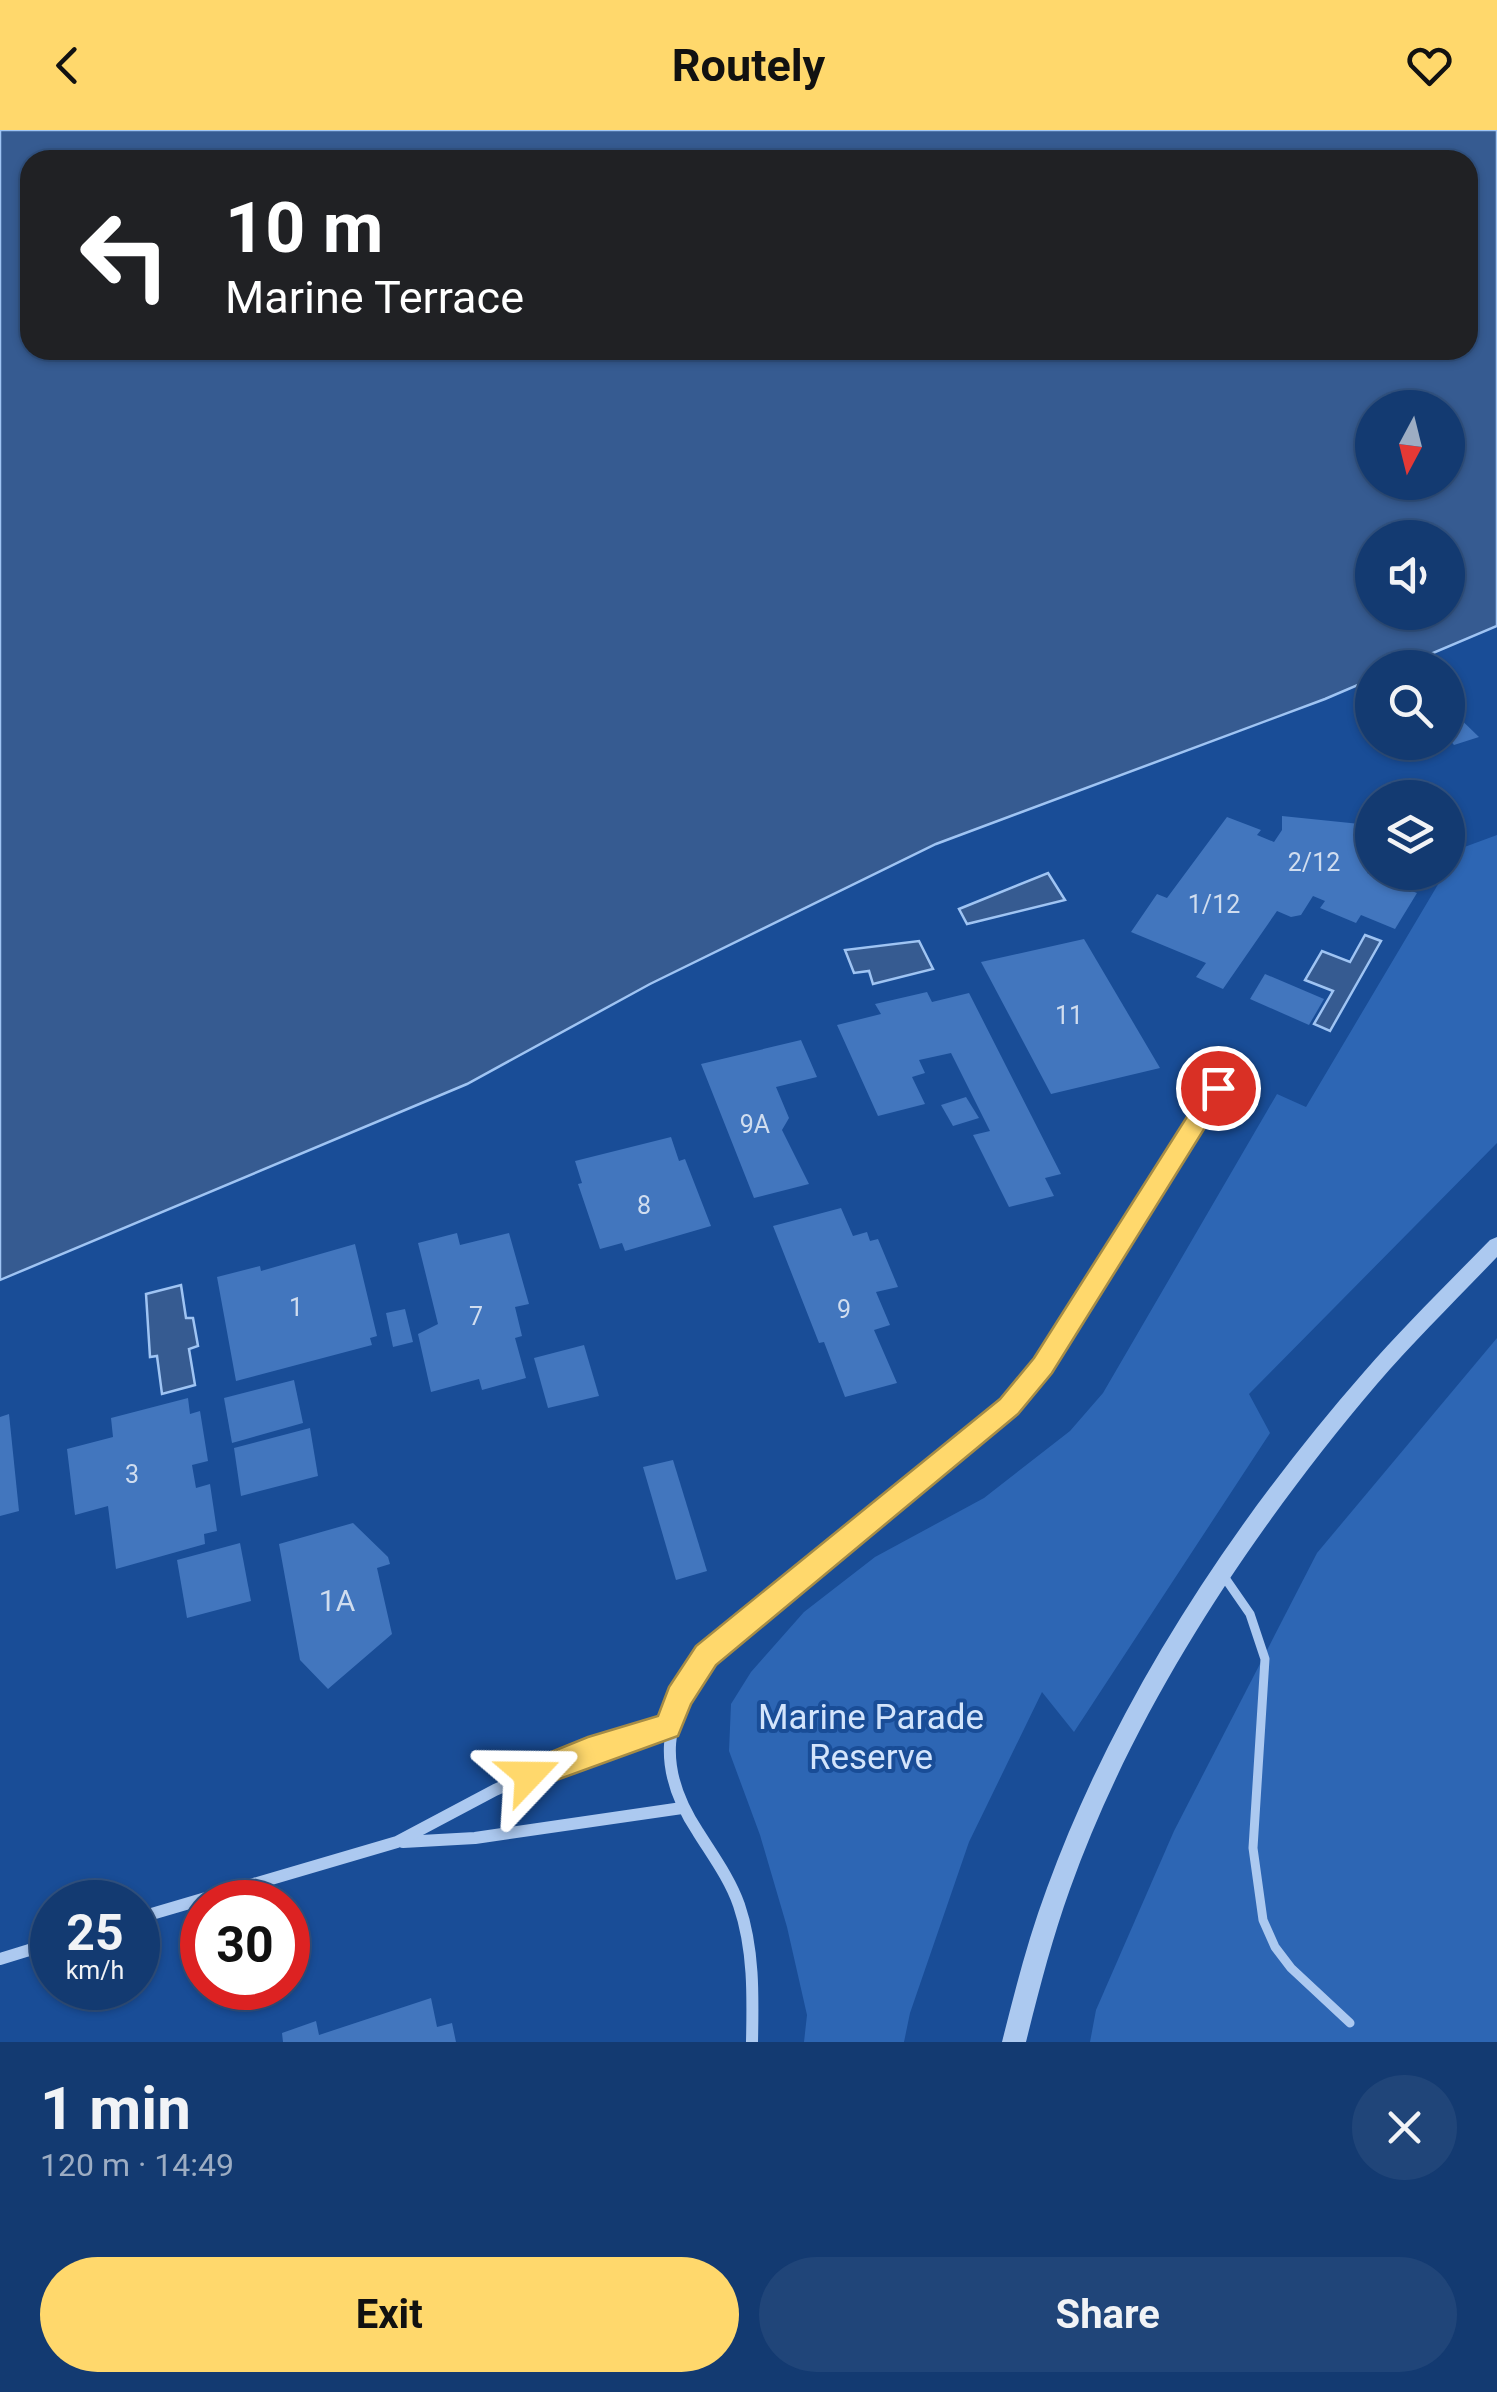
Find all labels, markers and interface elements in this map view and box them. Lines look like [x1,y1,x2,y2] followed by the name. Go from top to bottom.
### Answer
[40,38,95,93] icon: back
[1402,38,1457,93] icon: heart
[672,39,825,92] text: Routely
[225,187,383,269] text: 10 m
[60,190,190,320] icon: left
[225,271,524,324] text: Marine Terrace
[1355,390,1465,500] north arrow
[1355,390,1465,890] map controls
[1355,520,1465,630] button: sound
[1355,650,1465,760] button: search
[1355,780,1465,890] button: layers
[1288,848,1340,877] house number: 2/12
[1188,890,1240,919] house number: 1/12
[1055,1001,1083,1030] house number: 11
[1176,1046,1261,1131] pin
[1191,1061,1246,1116] icon: arrive
[740,1110,770,1139] house number: 9A
[637,1191,651,1220] house number: 8
[289,1293,303,1322] house number: 1
[837,1295,851,1324] house number: 9
[469,1302,483,1331] house number: 7
[125,1460,139,1489] house number: 3
[319,1583,356,1618] house number: 1A
[758,1697,984,1778] park label: Marine Parade Reserve
[477,1723,581,1827] position arrow
[180,1880,310,2010] speed limit sign: 30
[66,1904,124,1962] text: 25
[66,1956,124,1985] text: km/h
[40,2073,191,2144] text: 1 min
[1352,2075,1457,2180] button: close
[40,2146,234,2184] text: 120 m · 14:49
[40,2257,739,2372] button: Exit
[759,2257,1457,2372] button: Share

